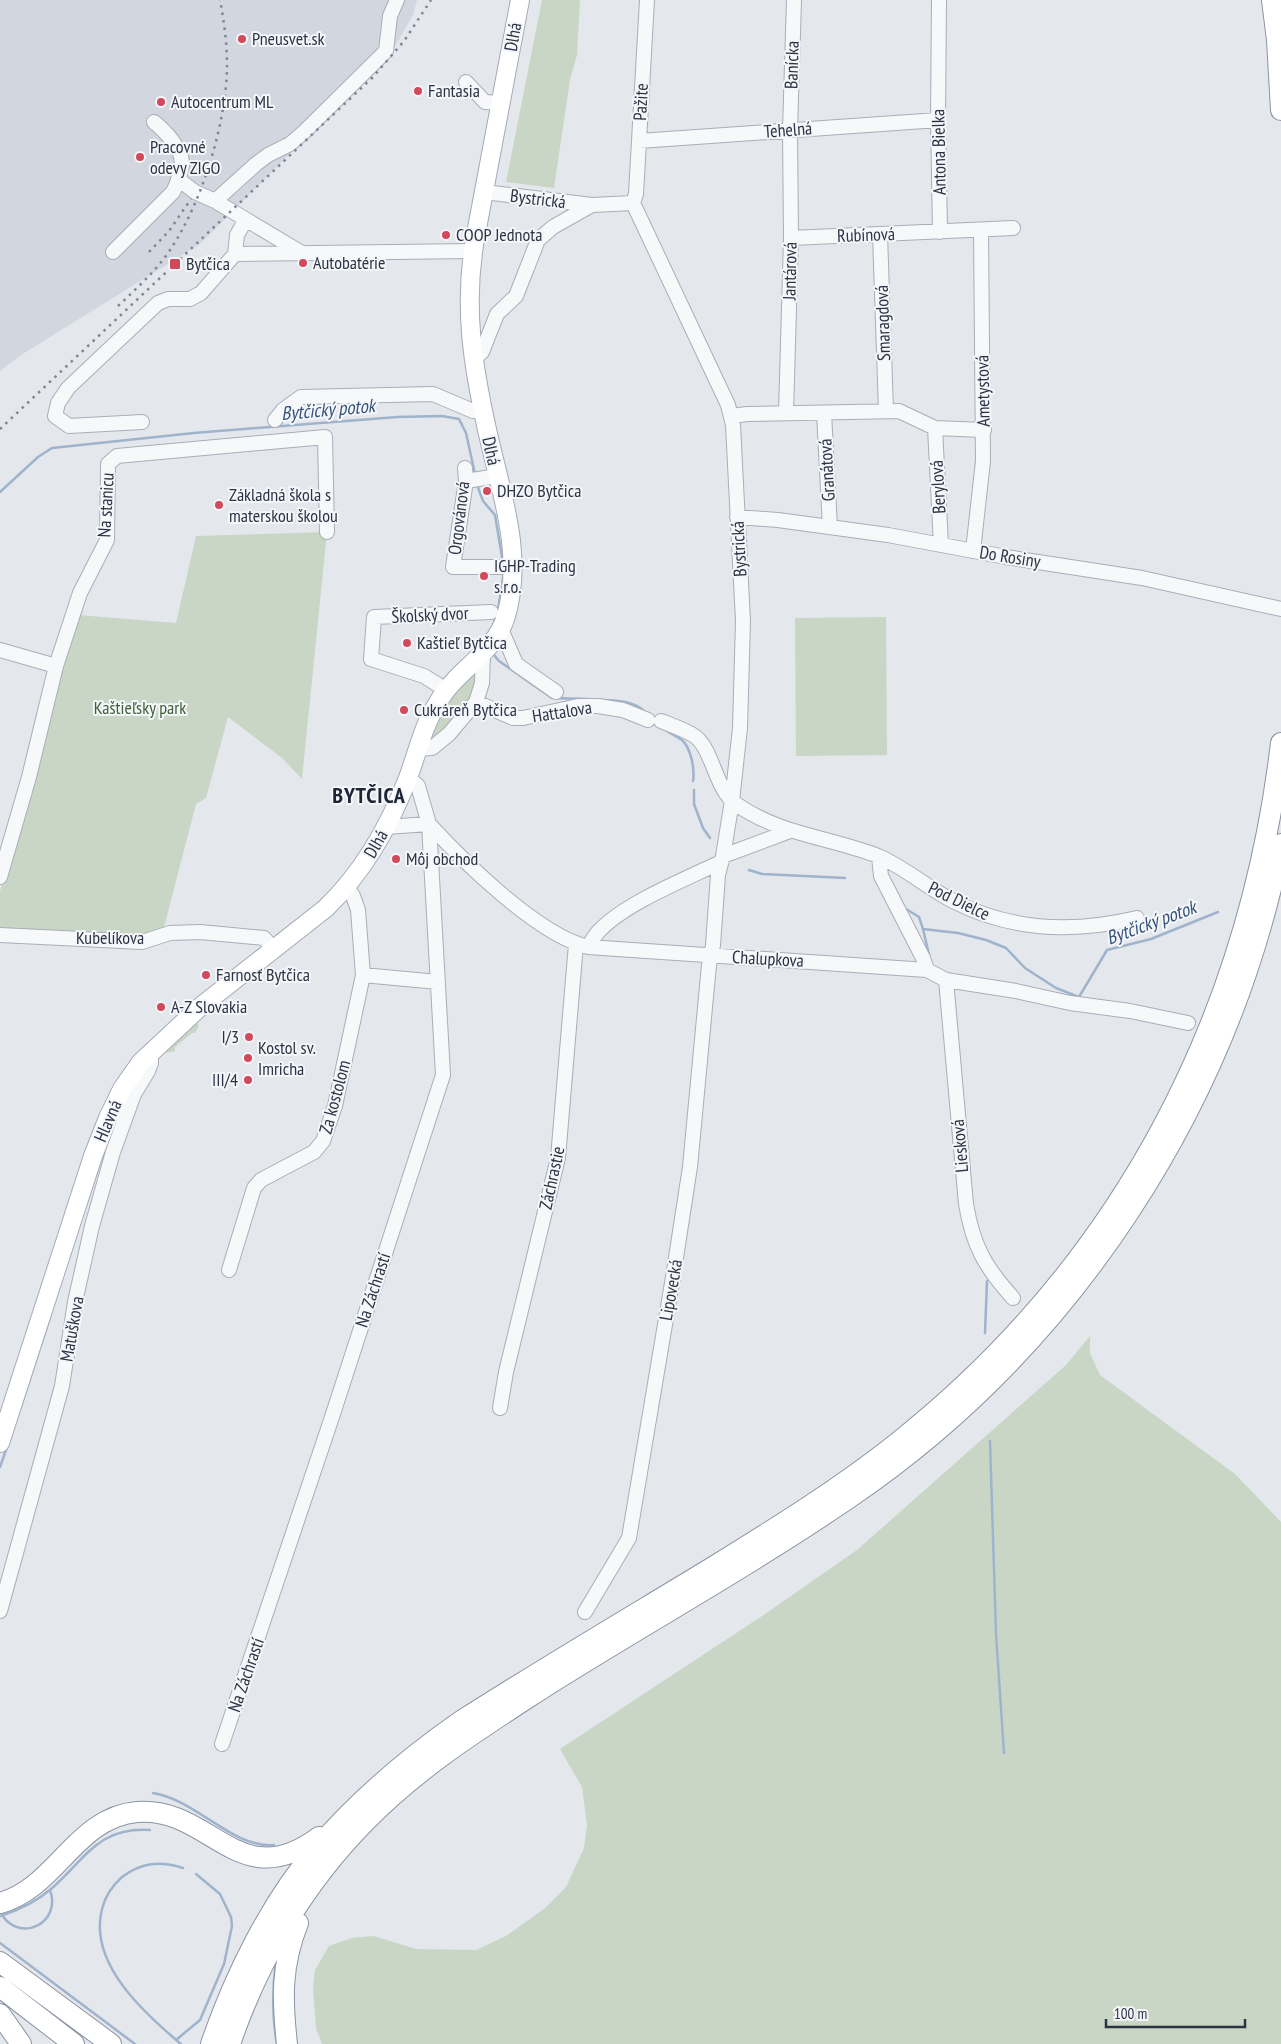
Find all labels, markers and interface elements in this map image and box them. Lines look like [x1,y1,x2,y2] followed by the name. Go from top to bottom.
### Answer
[499,21,526,53] street label: Dlhá
[252,27,325,50] place label: Pneusvet.sk
[236,33,248,45] marker: Pneusvet.sk
[779,41,804,89] street label: Banícka
[428,79,480,102] place label: Fantasia
[628,83,653,121] street label: Pažite
[412,85,424,97] marker: Fantasia
[171,90,274,113] place label: Autocentrum ML
[155,96,167,108] marker: Autocentrum ML
[926,109,951,195] street label: Antona Bielka
[763,116,813,143] street label: Tehelná
[150,135,221,179] place label: Pracovné odevy ZIGO
[134,151,146,163] marker: Pracovné odevy ZIGO
[509,184,567,213] street label: Bystrická
[837,222,895,247] street label: Rubínová
[456,223,542,246] place label: COOP Jednota
[440,229,452,241] marker: COOP Jednota
[777,242,802,301] street label: Jantárová
[313,251,385,274] place label: Autobatérie
[186,252,230,275] place label: Bytčica
[168,257,182,271] marker: Bytčica
[297,257,309,269] marker: Autobatérie
[870,285,895,361] street label: Smaragdová
[970,355,995,427] street label: Ametystová
[280,393,378,425] water label: Bytčický potok
[477,434,506,467] street label: Dlhá
[813,438,840,502] street label: Granátová
[925,460,950,514] street label: Berylová
[92,472,119,538] street label: Na stanicu
[497,479,581,502] place label: DHZO Bytčica
[443,480,474,556] street label: Orgovánová
[229,483,338,527] place label: Základná škola s materskou školou
[481,485,493,497] marker: DHZO Bytčica
[213,499,225,511] marker: Základná škola s materskou školou
[726,521,751,577] street label: Bystrická
[978,540,1042,573] street label: Do Rosiny
[494,554,576,598] place label: IGHP-Trading s.r.o.
[478,570,490,582] marker: IGHP-Trading s.r.o.
[391,601,469,628] street label: Školský dvor
[417,631,507,654] place label: Kaštieľ Bytčica
[401,637,413,649] marker: Kaštieľ Bytčica
[531,695,593,728] street label: Hattalova
[94,696,186,719] park label: Kaštieľsky park
[414,698,517,721] place label: Cukráreň Bytčica
[398,704,410,716] marker: Cukráreň Bytčica
[332,781,406,809] district label: BYTČICA
[358,826,393,862] street label: Dlhá
[406,847,478,870] place label: Môj obchod
[390,853,402,865] marker: Môj obchod
[925,876,994,925] street label: Pod Dielce
[1103,894,1202,949] water label: Bytčický potok
[76,926,144,949] street label: Kubelíkova
[732,945,804,972] street label: Chalupkova
[216,963,310,986] place label: Farnosť Bytčica
[200,969,212,981] marker: Farnosť Bytčica
[171,995,247,1018] place label: A-Z Slovakia
[155,1001,167,1013] marker: A-Z Slovakia
[221,1025,239,1048] place label: I/3
[243,1031,255,1043] marker: I/3
[258,1036,316,1080] place label: Kostol sv. Imricha
[242,1052,254,1064] marker: Kostol sv. Imricha
[314,1057,355,1136] street label: Za kostolom
[212,1068,238,1091] place label: III/4
[242,1074,254,1086] marker: III/4
[89,1096,127,1145] street label: Hlavná
[946,1118,973,1174] street label: Liesková
[534,1144,569,1212] street label: Záchrastie
[350,1250,395,1330] street label: Na Záchrastí
[654,1258,687,1322] street label: Lipovecká
[54,1294,89,1363] street label: Matuškova
[222,1635,269,1715] street label: Na Záchrastí
[1106,1996,1245,2028] scale bar
[1114,2004,1147,2023] text: 100 m

